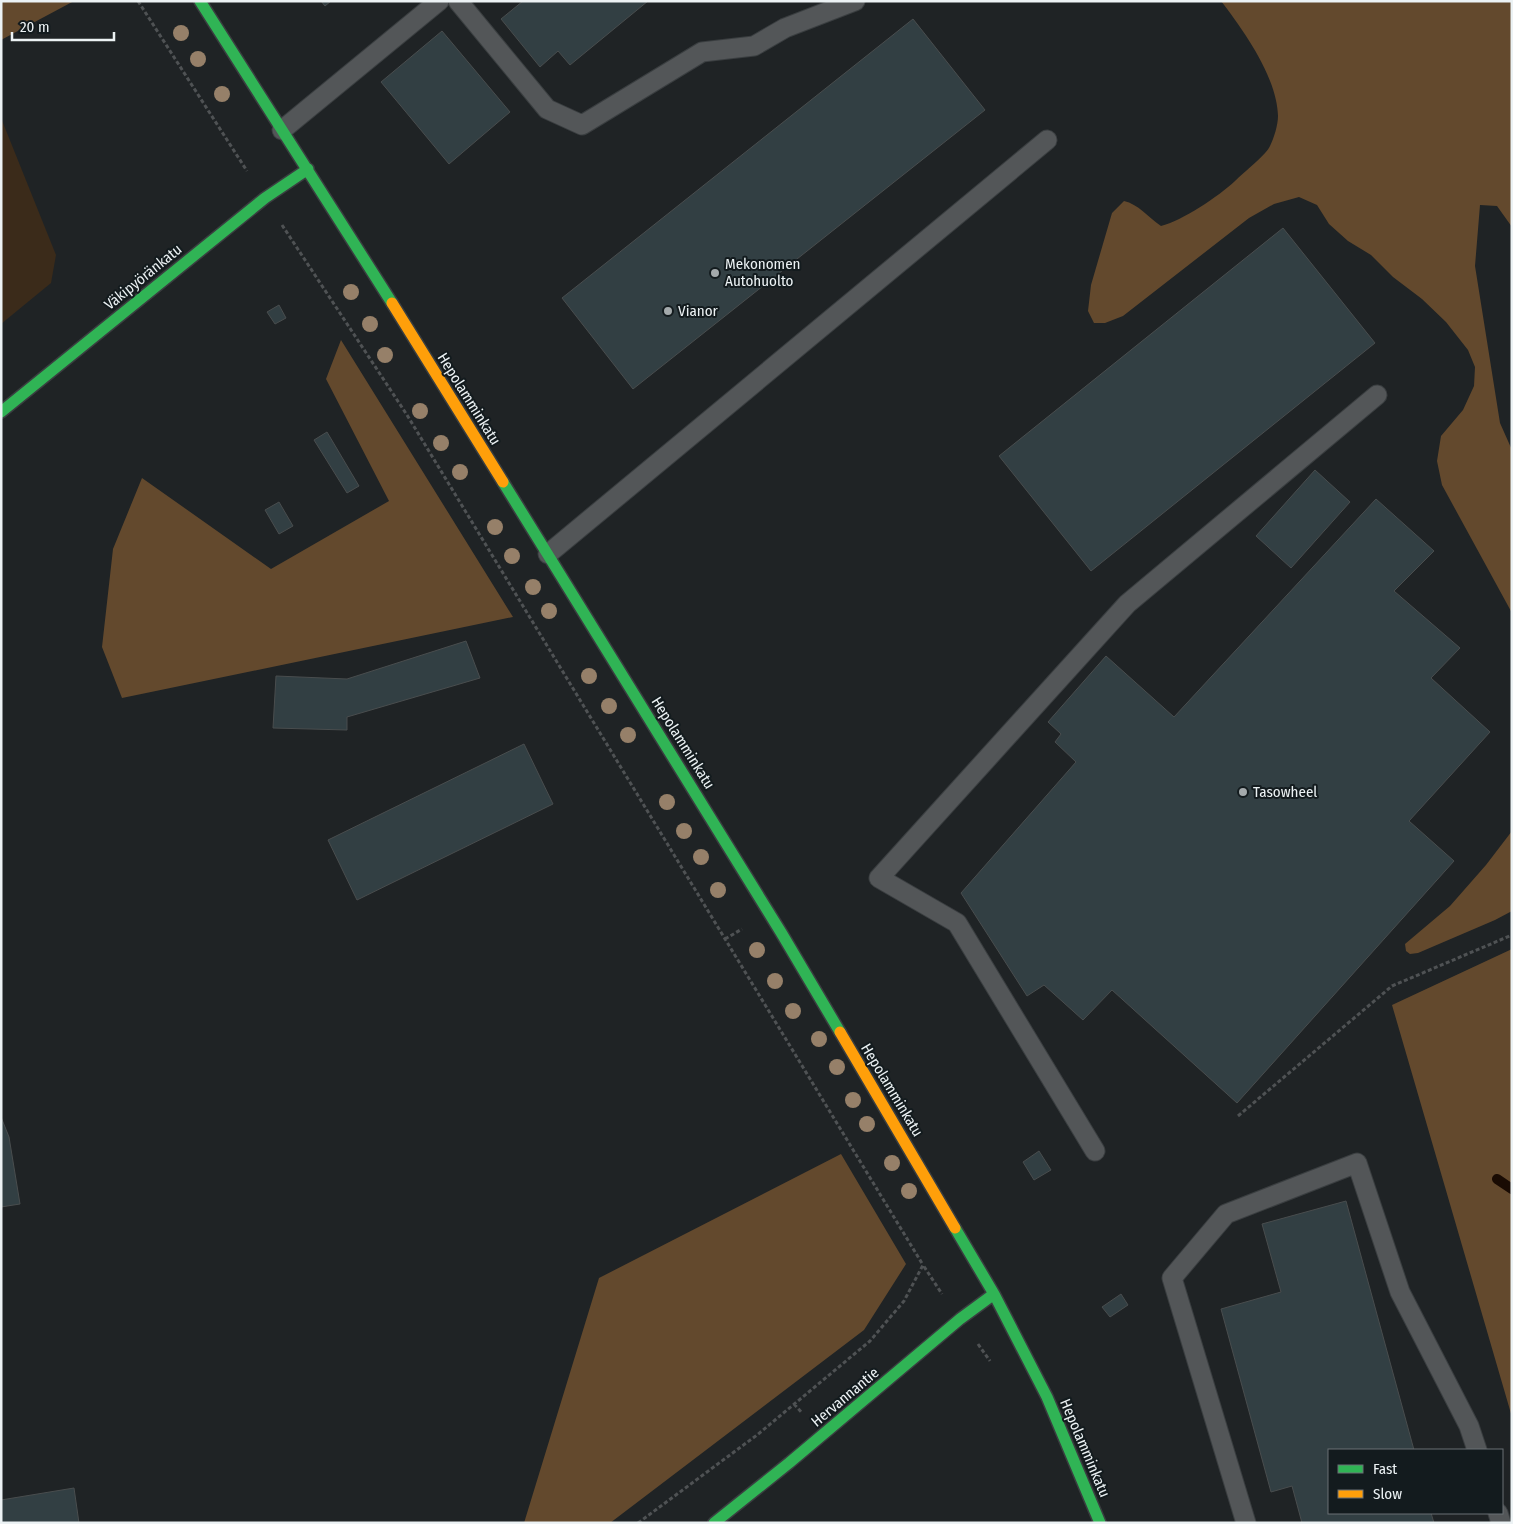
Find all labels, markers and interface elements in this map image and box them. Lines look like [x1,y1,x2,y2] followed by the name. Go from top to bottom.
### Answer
[12,10,115,42] scale bar
[20,18,50,36] text: 20 m
[101,240,185,314] street label: Väkipyöränkatu
[725,255,800,290] place label: Mekonomen Autohuolto
[709,267,721,279] marker: Mekonomen Autohuolto
[678,302,719,320] place label: Vianor
[662,305,674,317] marker: Vianor
[433,350,505,448] street label: Hepolamminkatu
[647,694,719,792] street label: Hepolamminkatu
[1253,783,1317,801] place label: Tasowheel
[1237,786,1249,798] marker: Tasowheel
[857,1040,927,1140] street label: Hepolamminkatu
[808,1364,882,1430] street label: Hervannantie
[1056,1396,1114,1500] street label: Hepolamminkatu
[1328,1449,1503,1514] legend
[1373,1460,1397,1478] text: Fast
[1373,1485,1402,1503] text: Slow

